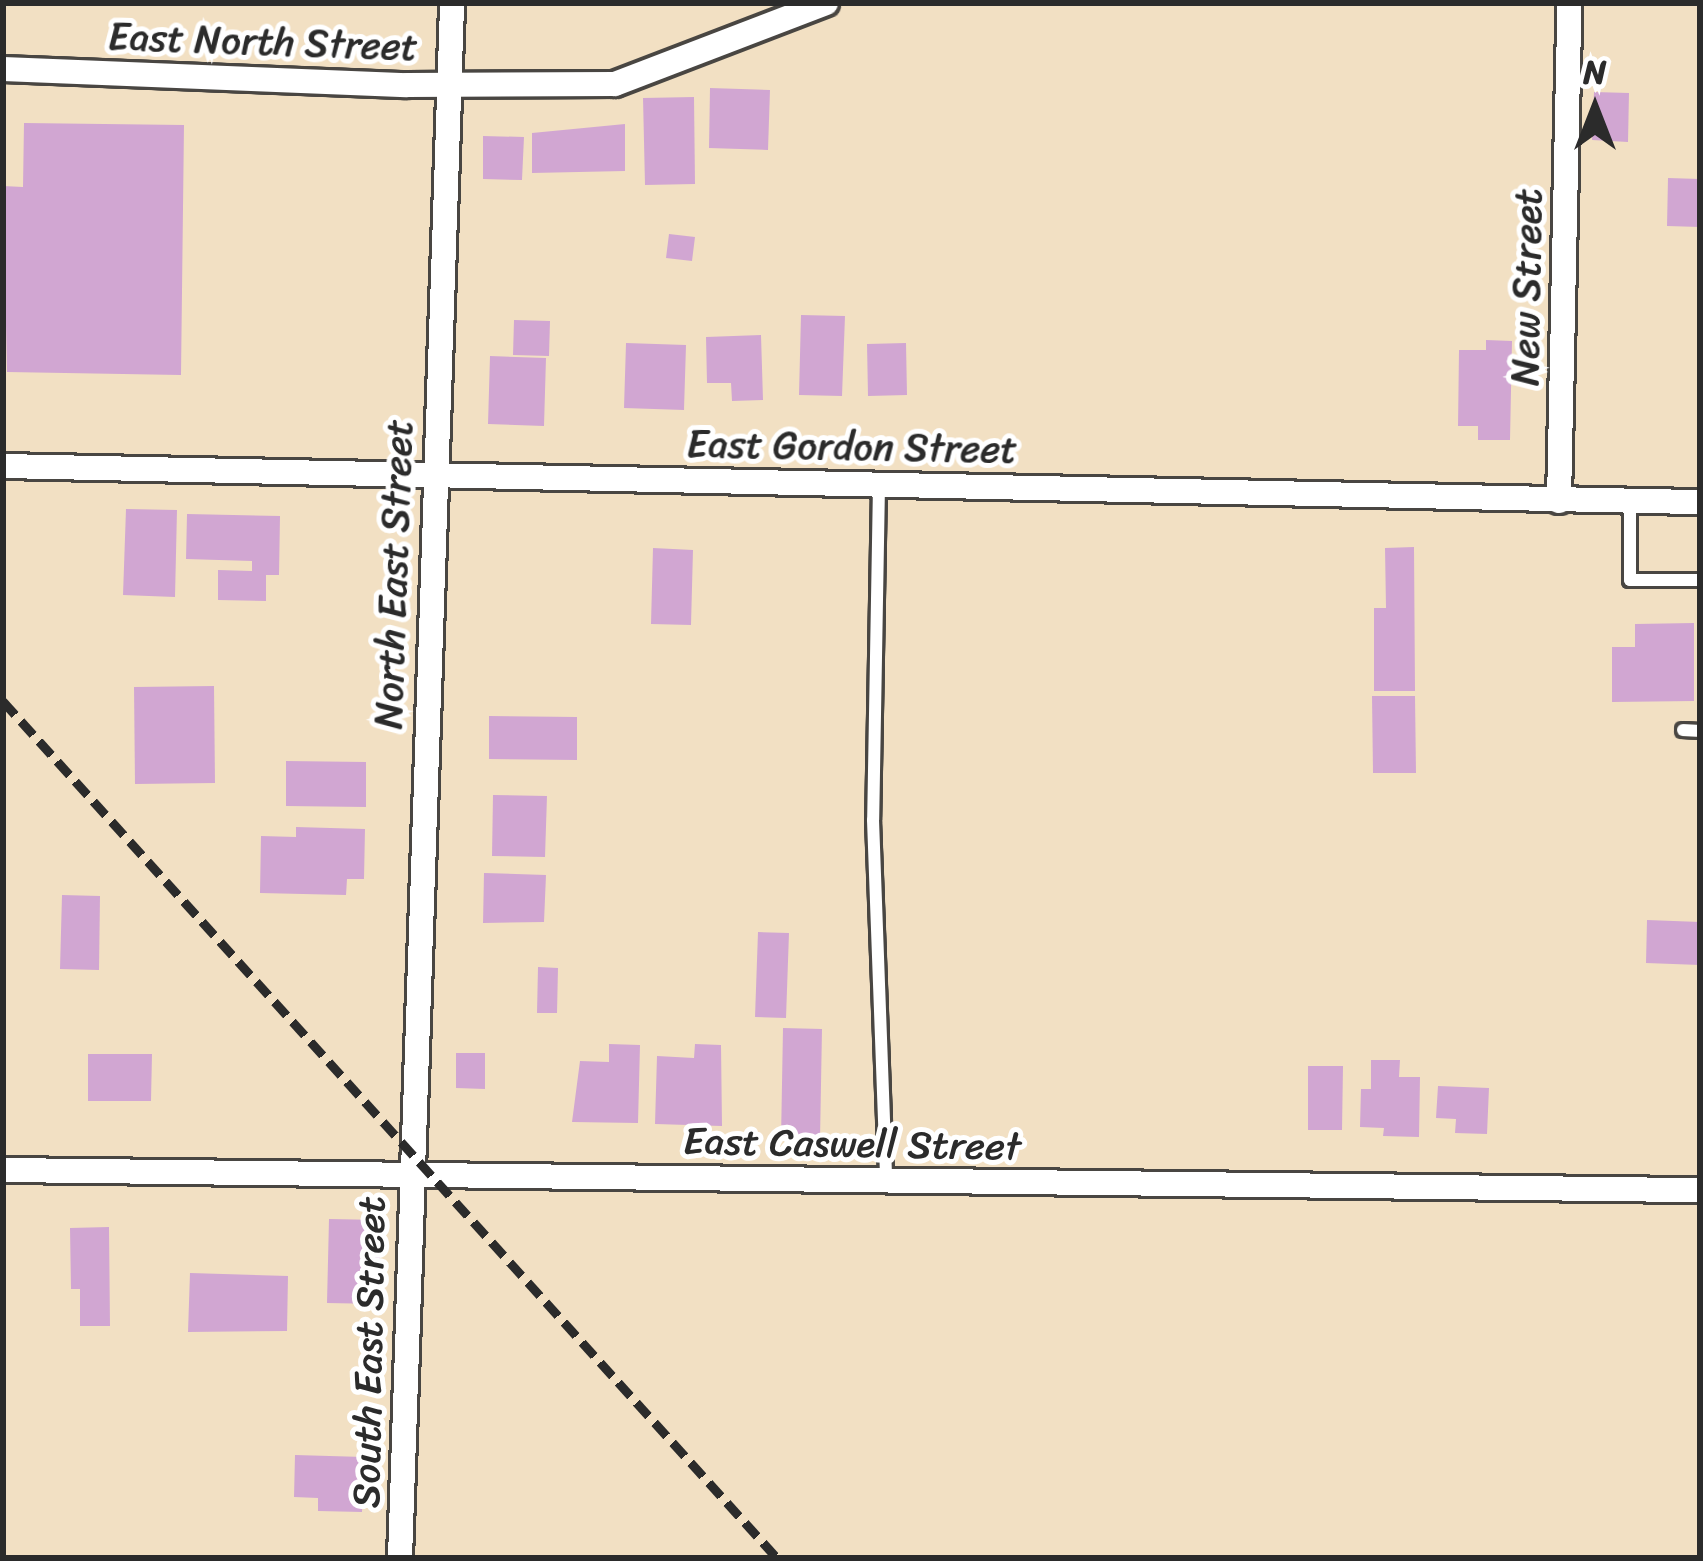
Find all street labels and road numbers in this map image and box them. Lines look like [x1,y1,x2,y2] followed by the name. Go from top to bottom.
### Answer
[107,13,419,71] street label: East North Street
[1502,188,1552,386] street label: New Street
[365,418,423,730] street label: North East Street
[686,421,1018,473] street label: East Gordon Street
[681,1118,1023,1170] street label: East Caswell Street
[343,1195,395,1509] street label: South East Street

